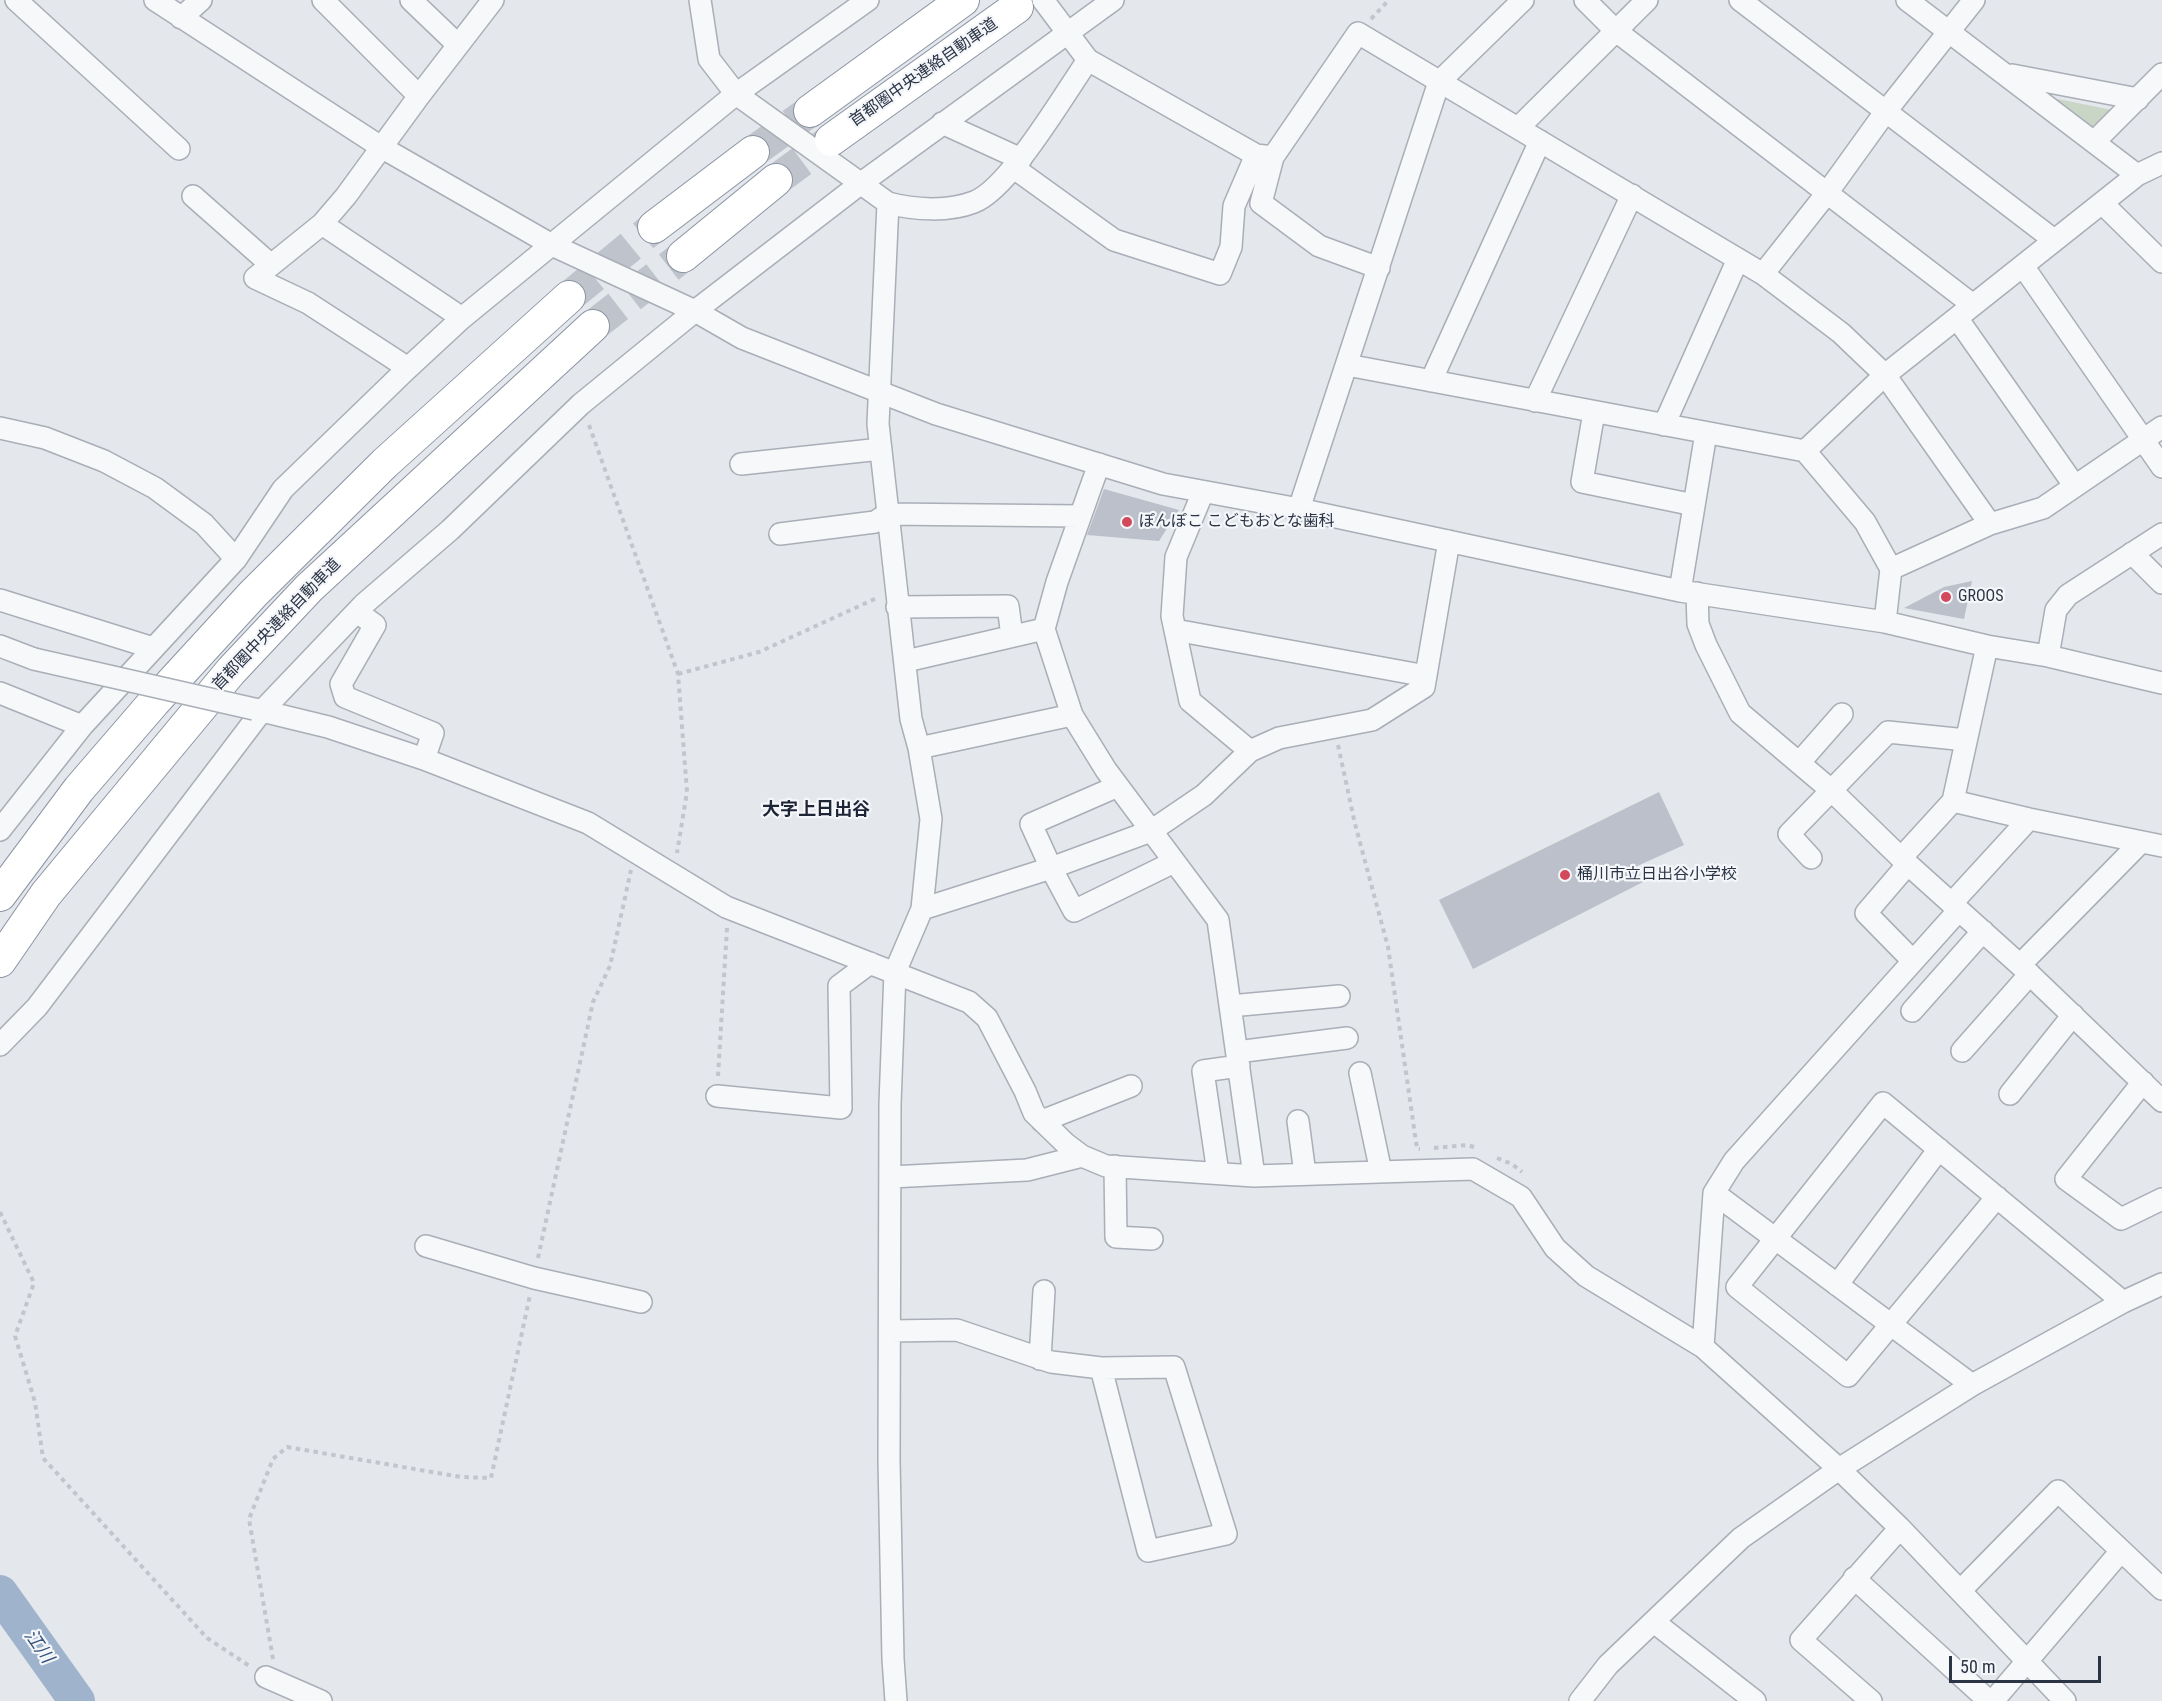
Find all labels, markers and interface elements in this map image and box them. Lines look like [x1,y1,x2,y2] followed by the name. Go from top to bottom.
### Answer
[846,15,1002,131] street label: 首都圏中央連絡自動車道
[1139,512,1335,532] place label: ぽんぽこ こどもおとな歯科
[1120,515,1134,529] marker: ぽんぽこ こどもおとな歯科
[209,555,345,695] street label: 首都圏中央連絡自動車道
[1958,587,2003,607] place label: GROOS
[1939,590,1953,604] marker: GROOS
[762,799,870,821] district label: 大字上日出谷
[1577,865,1737,885] place label: 桶川市立日出谷小学校
[1558,868,1572,882] marker: 桶川市立日出谷小学校
[19,1626,57,1668] water label: 江川
[1952,1644,2104,1682] scale bar
[1960,1656,1995,1677] text: 50 m

